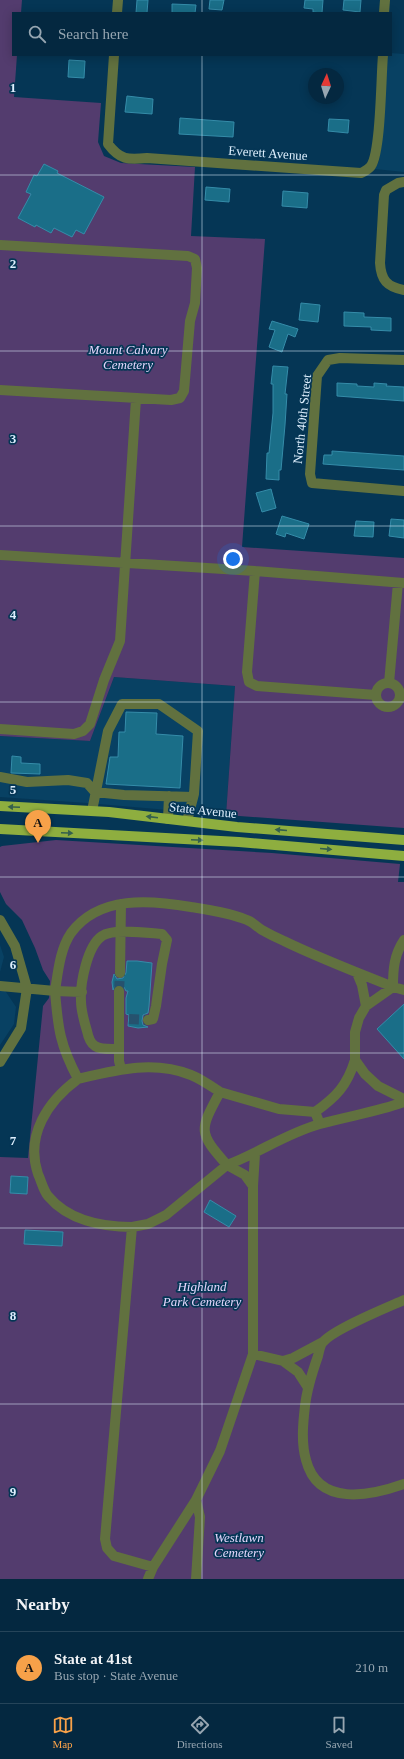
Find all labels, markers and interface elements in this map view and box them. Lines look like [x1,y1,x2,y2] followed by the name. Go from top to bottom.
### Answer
[12,12,392,56] search box
[26,23,48,45] icon: search
[58,26,128,42] text: Search here
[308,68,344,104] north arrow
[10,80,16,95] text: 1
[228,143,308,163] street label: Everett Avenue
[10,256,16,271] text: 2
[87,342,168,372] park label: Mount Calvary Cemetery
[290,373,314,465] street label: North 40th Street
[10,431,17,446] text: 3
[223,549,243,569] your location
[10,607,17,622] text: 4
[10,782,17,797] text: 5
[168,799,238,821] street label: State Avenue
[7,804,20,810] one-way arrow
[25,810,51,843] pin: A
[146,814,158,820] one-way arrow
[275,827,287,834] one-way arrow
[61,830,74,836] one-way arrow
[191,836,203,843] one-way arrow
[320,846,332,852] one-way arrow
[10,957,17,972] text: 6
[10,1133,17,1148] text: 7
[162,1279,241,1309] park label: Highland Park Cemetery
[10,1308,17,1323] text: 8
[10,1484,17,1499] text: 9
[214,1530,264,1560] park label: Westlawn Cemetery
[16,1595,70,1614] text: Nearby
[54,1651,132,1667] text: State at 41st
[24,1660,34,1675] text: A
[355,1660,388,1675] text: 210 m
[54,1668,178,1683] text: Bus stop · State Avenue
[52,1714,74,1750] tab: Map
[177,1714,222,1750] tab: Directions
[326,1714,352,1750] tab: Saved

